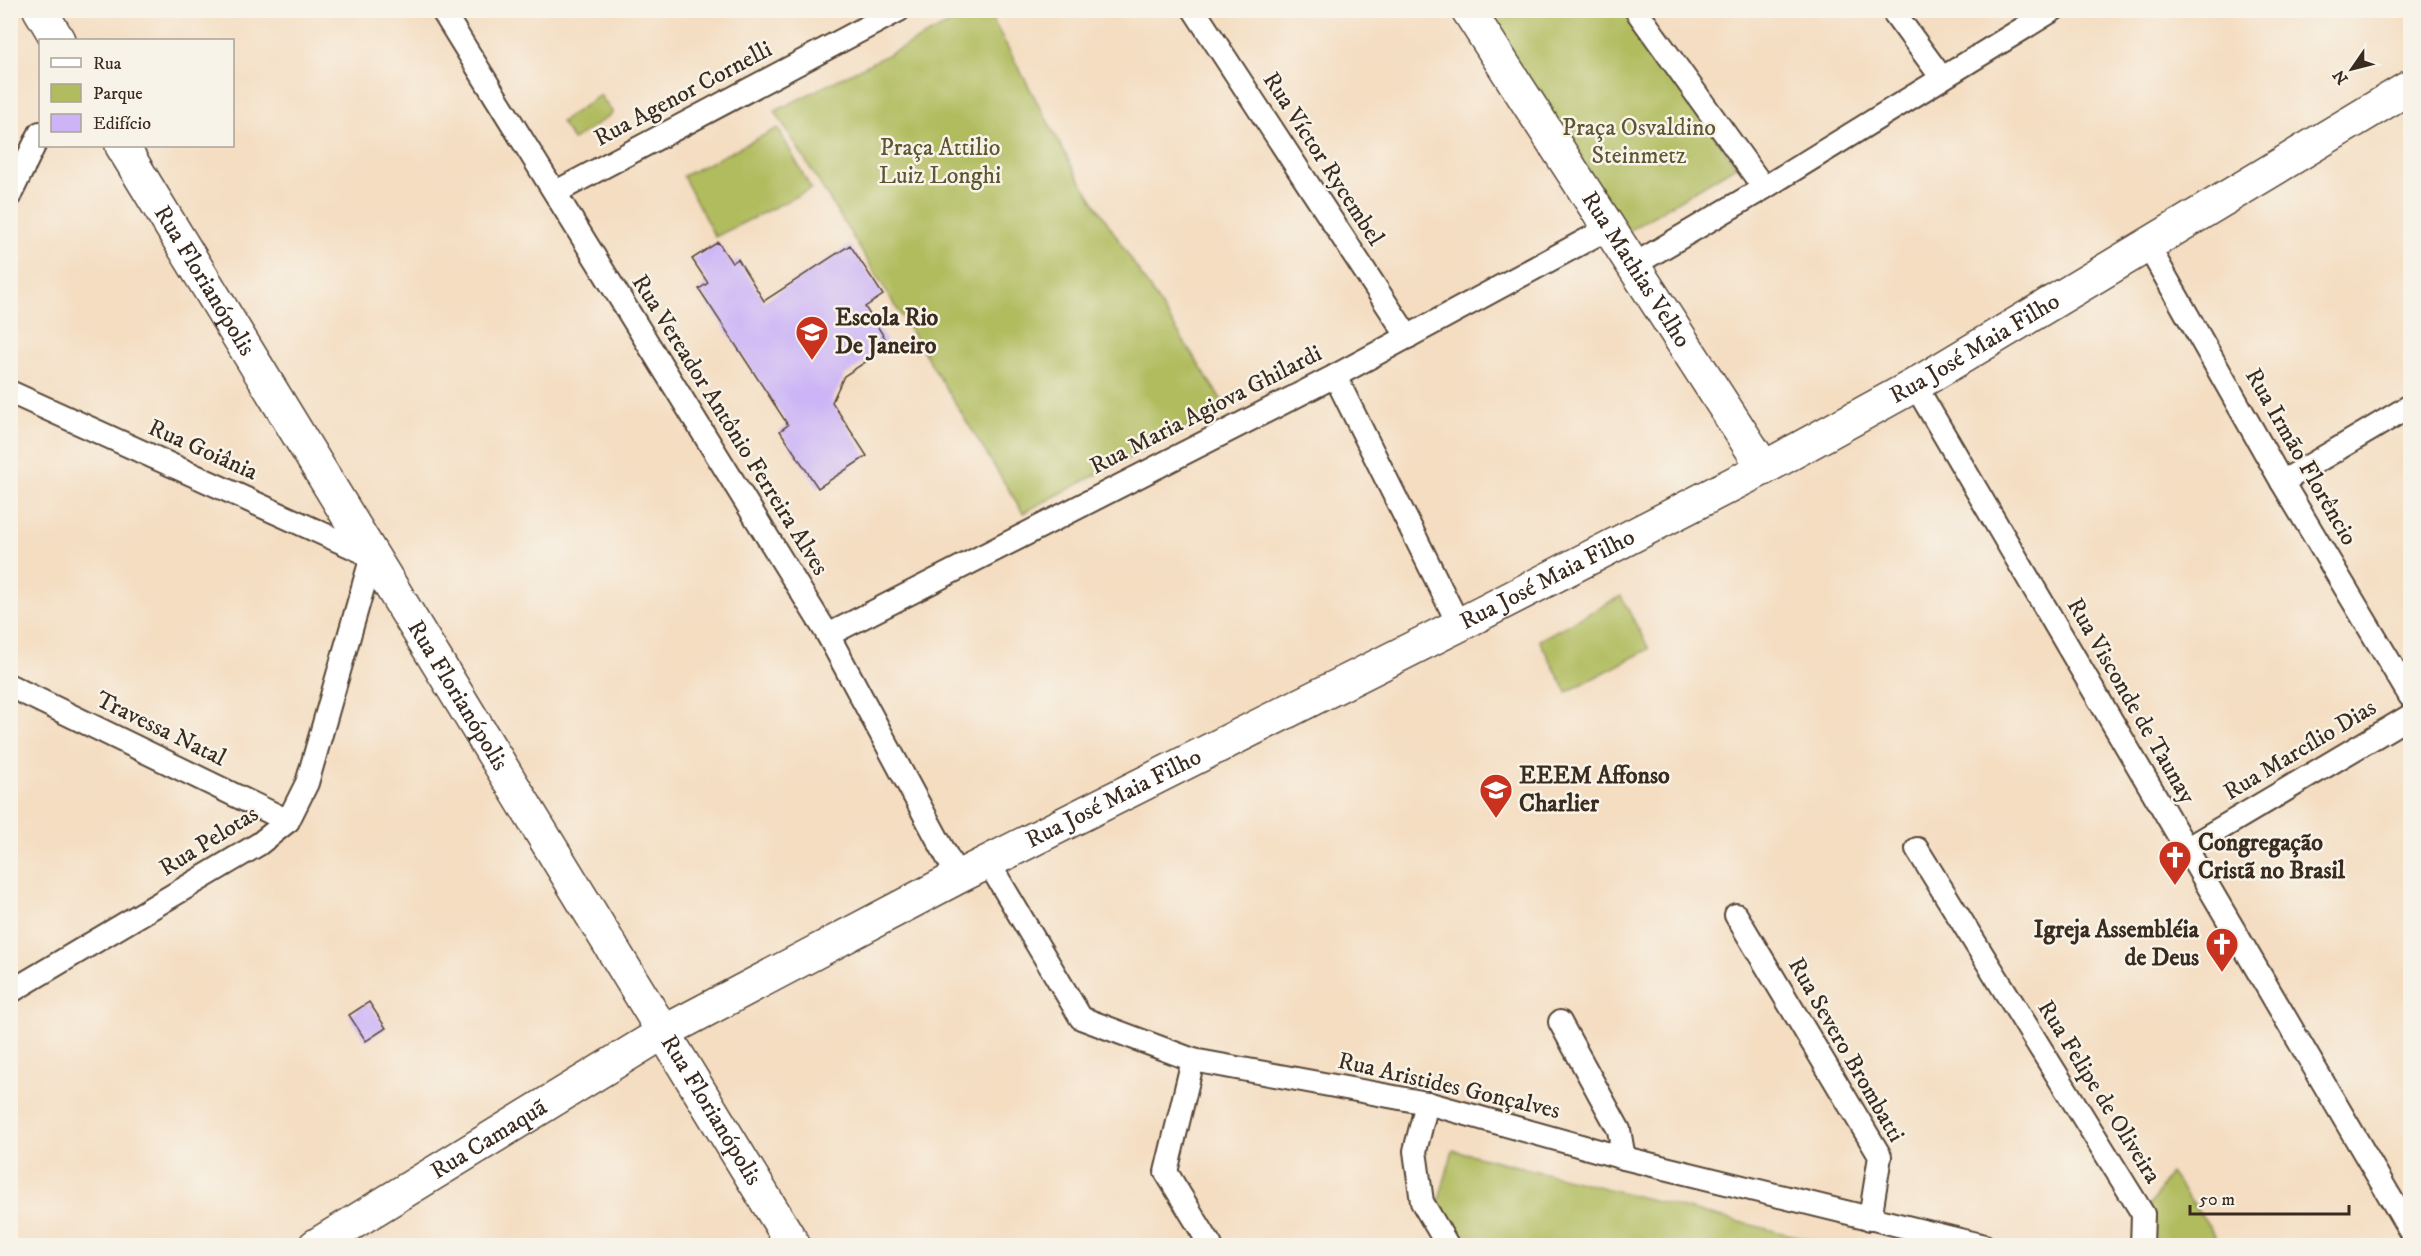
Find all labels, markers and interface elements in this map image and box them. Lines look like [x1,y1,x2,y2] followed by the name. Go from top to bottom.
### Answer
[589,34,777,154] street label: Rua Agenor Cornelli
[39,39,234,147] legend
[2322,39,2382,99] north arrow
[93,53,122,75] text: Rua
[2329,66,2352,88] text: N
[1256,67,1391,252] street label: Rua Víctor Rycembel
[93,83,143,105] text: Parque
[93,113,151,135] text: Edifício
[1562,113,1716,171] park label: Praça Osvaldino Steinmetz
[879,133,1001,191] park label: Praça Attilio Luiz Longhi
[1574,186,1697,353] street label: Rua Mathias Velho
[147,200,262,362] street label: Rua Florianópolis
[625,269,835,581] street label: Rua Vereador Antônio Ferreira Alves
[1885,286,2065,411] street label: Rua José Maia Filho
[835,303,939,361] place label: Escola Rio De Janeiro
[794,314,830,361] school or university icon: Escola Rio De Janeiro
[1085,338,1327,482] street label: Rua Maria Agiova Ghilardi
[2238,363,2364,551] street label: Rua Irmão Florêncio
[144,413,263,488] street label: Rua Goiânia
[1455,522,1640,637] street label: Rua José Maia Filho
[2060,593,2202,810] street label: Rua Visconde de Taunay
[400,615,515,776] street label: Rua Florianópolis
[91,685,232,774] street label: Travessa Natal
[2218,693,2382,807] street label: Rua Marcílio Dias
[1021,742,1207,855] street label: Rua José Maia Filho
[1519,761,1670,819] place label: EEEM Affonso Charlier
[1478,772,1514,819] school or university icon: EEEM Affonso Charlier
[154,799,264,883] street label: Rua Pelotas
[2198,828,2346,886] place label: Congregação Cristã no Brasil
[2157,839,2193,886] church icon: Congregação Cristã no Brasil
[2034,915,2200,973] place label: Igreja Assembléia de Deus
[2204,926,2240,973] church icon: Igreja Assembléia de Deus
[1781,952,1911,1148] street label: Rua Severo Brombatti
[2031,995,2168,1190] street label: Rua Felipe de Oliveira
[654,1030,768,1191] street label: Rua Florianópolis
[1335,1046,1563,1126] street label: Rua Aristides Gonçalves
[425,1092,553,1186] street label: Rua Camaquã
[2190,1178,2349,1216] scale bar
[2199,1189,2235,1211] text: 50 m

